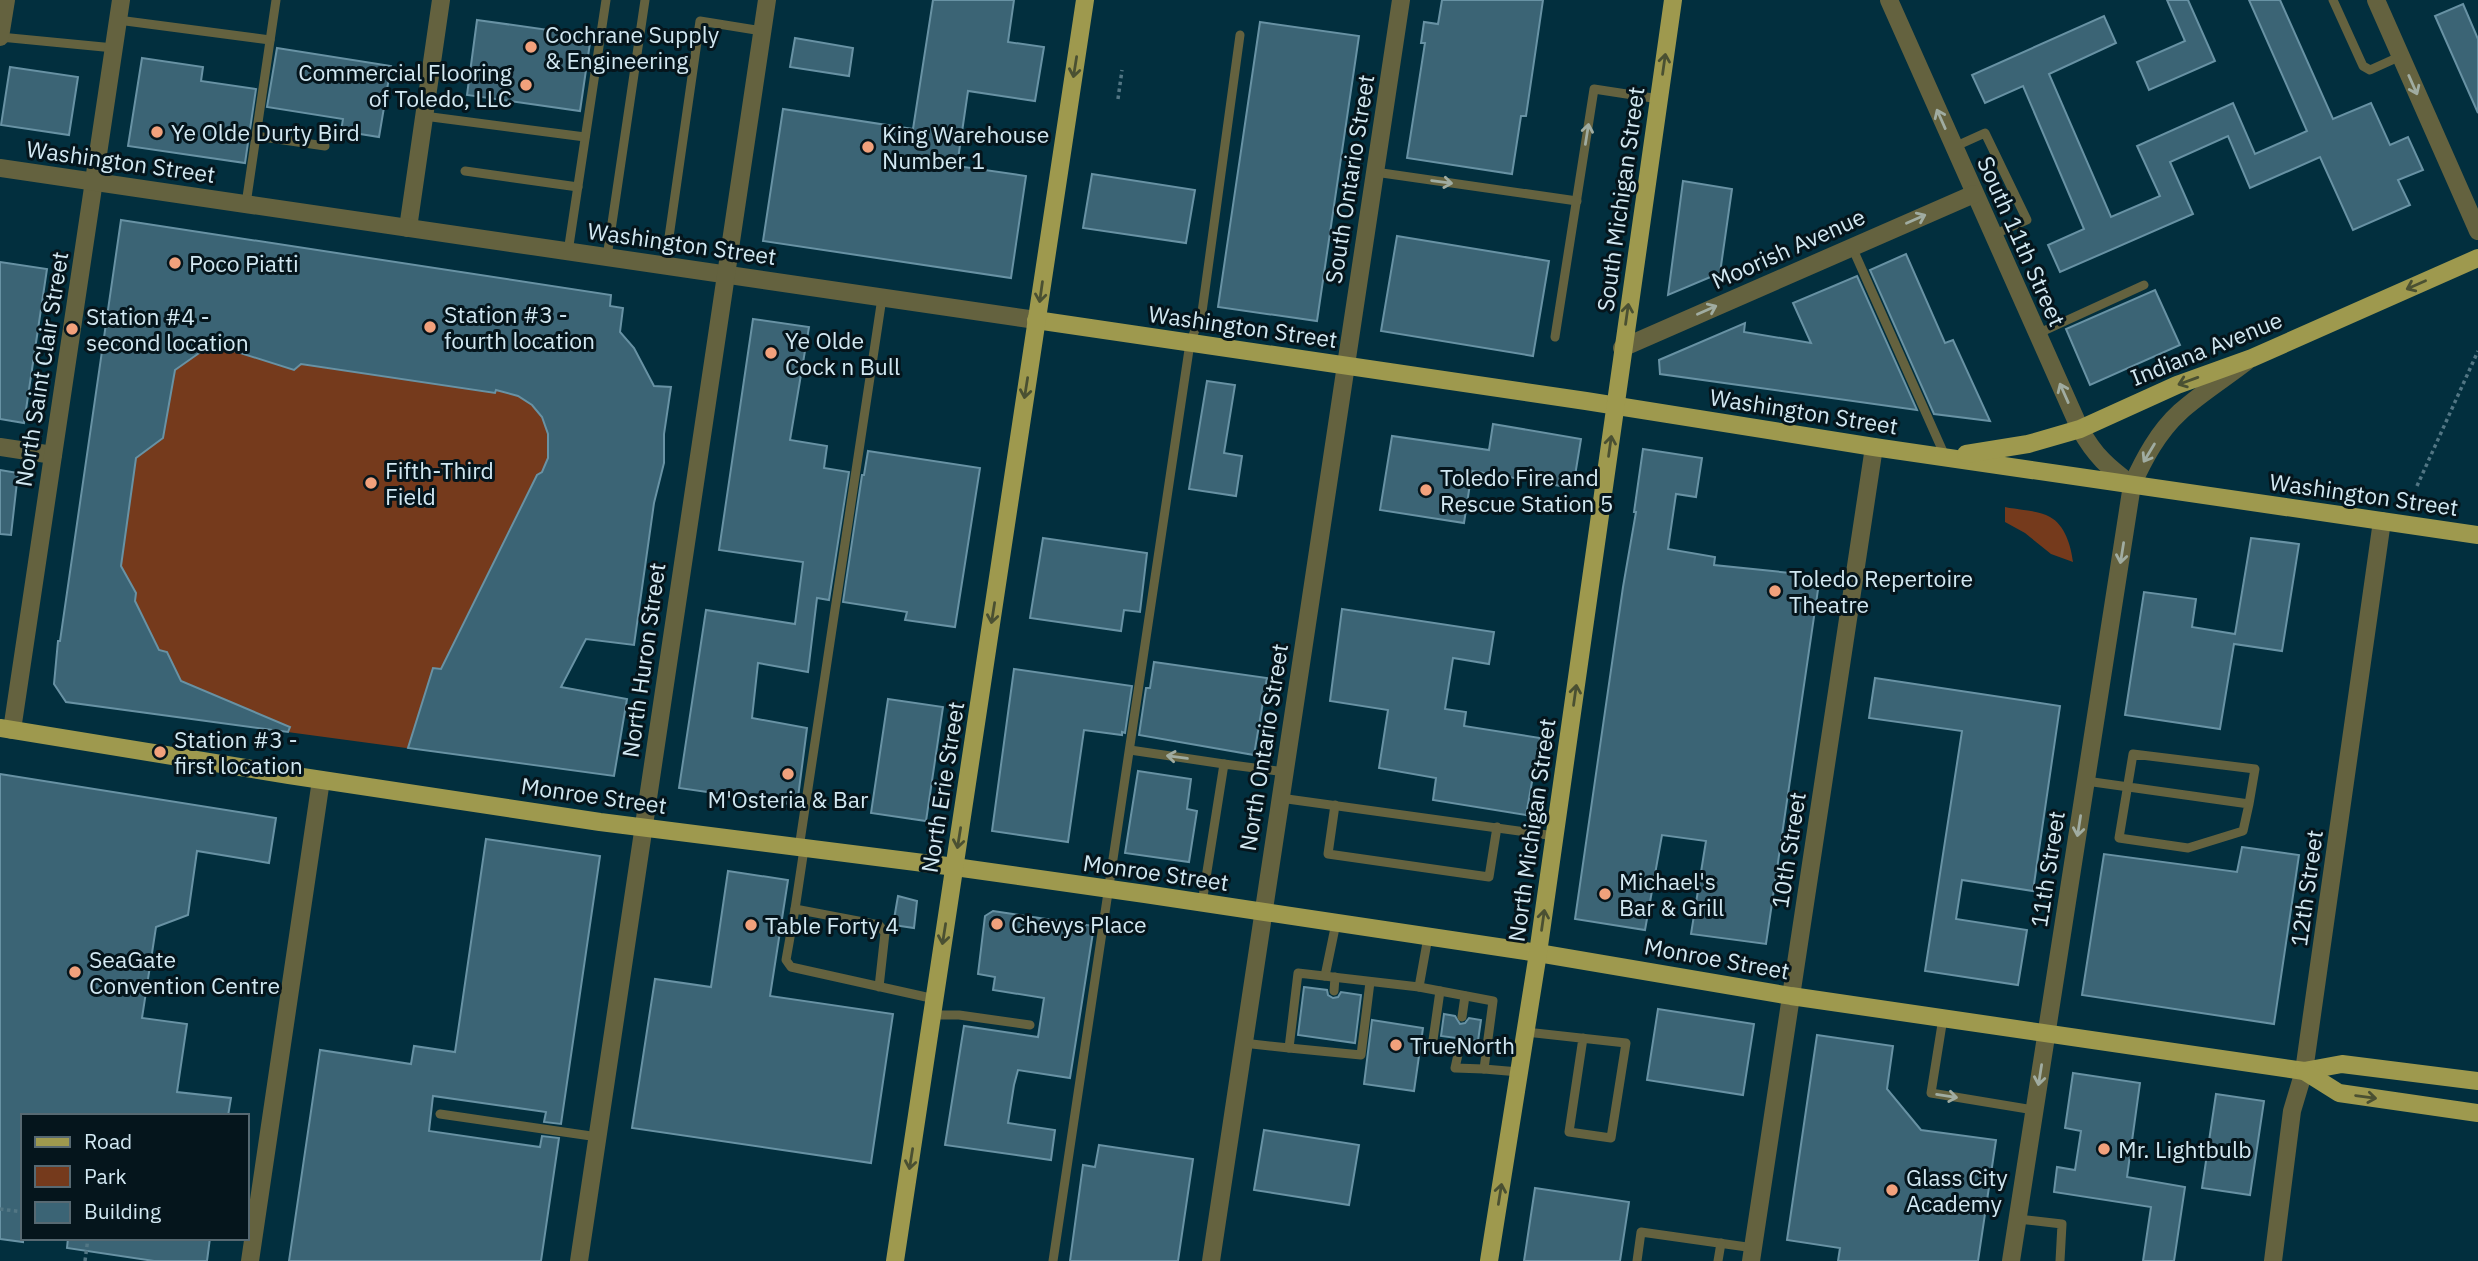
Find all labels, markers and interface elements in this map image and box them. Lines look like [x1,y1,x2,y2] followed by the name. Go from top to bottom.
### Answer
[545,19,720,75] place label: Cochrane Supply & Engineering
[523,39,539,55] marker: Cochrane Supply & Engineering
[1658,53,1671,76] one-way arrow
[1068,56,1081,78] one-way arrow
[298,57,512,113] place label: Commercial Flooring of Toledo, LLC
[1318,72,1380,286] street label: South Ontario Street
[2407,74,2420,95] one-way arrow
[518,77,534,93] marker: Commercial Flooring of Toledo, LLC
[1589,85,1651,313] street label: South Michigan Street
[1934,108,1947,130] one-way arrow
[171,117,360,147] place label: Ye Olde Durty Bird
[882,119,1049,175] place label: King Warehouse Number 1
[1581,123,1594,146] one-way arrow
[149,124,165,140] marker: Ye Olde Durty Bird
[25,133,217,189] street label: Washington Street
[860,139,876,155] marker: King Warehouse Number 1
[1971,151,2073,331] street label: South 11th Street
[1430,176,1453,189] one-way arrow
[1706,201,1870,295] street label: Moorish Avenue
[1905,212,1926,225] one-way arrow
[586,215,778,271] street label: Washington Street
[189,248,299,278] place label: Poco Piatti
[8,249,74,489] street label: North Saint Clair Street
[167,255,183,271] marker: Poco Piatti
[2405,279,2427,292] one-way arrow
[1034,280,1047,303] one-way arrow
[1147,298,1339,354] street label: Washington Street
[444,299,595,355] place label: Station #3 - fourth location
[86,301,249,357] place label: Station #4 - second location
[1621,303,1634,325] one-way arrow
[1696,303,1718,316] one-way arrow
[2126,304,2286,392] street label: Indiana Avenue
[422,319,438,335] marker: Station #3 - fourth location
[64,321,80,337] marker: Station #4 - second location
[785,325,900,381] place label: Ye Olde Cock n Bull
[763,345,779,361] marker: Ye Olde Cock n Bull
[1019,376,1032,399] one-way arrow
[2177,376,2199,388] one-way arrow
[1708,381,1900,441] street label: Washington Street
[2057,383,2070,405] one-way arrow
[1604,435,1617,458] one-way arrow
[2141,443,2155,463] one-way arrow
[385,455,494,511] place label: Fifth-Third Field
[1440,462,1614,518] place label: Toledo Fire and Rescue Station 5
[2268,466,2460,522] street label: Washington Street
[363,475,379,491] marker: Fifth-Third Field
[1418,482,1434,498] marker: Toledo Fire and Rescue Station 5
[2115,541,2128,564] one-way arrow
[614,561,672,759] street label: North Huron Street
[1789,563,1973,619] place label: Toledo Repertoire Theatre
[1767,583,1783,599] marker: Toledo Repertoire Theatre
[986,601,999,624] one-way arrow
[1232,641,1294,853] street label: North Ontario Street
[1569,684,1582,707] one-way arrow
[914,699,970,875] street label: North Erie Street
[1500,717,1562,943] street label: North Michigan Street
[174,724,303,780] place label: Station #3 - first location
[152,744,168,760] marker: Station #3 - first location
[1166,750,1189,763] one-way arrow
[780,766,796,782] marker: M'Osteria & Bar
[519,770,669,820] street label: Monroe Street
[708,784,869,814] place label: M'Osteria & Bar
[1764,790,1812,910] street label: 10th Street
[2023,809,2071,929] street label: 11th Street
[2072,814,2085,837] one-way arrow
[952,826,965,849] one-way arrow
[2283,828,2329,948] street label: 12th Street
[1081,847,1231,897] street label: Monroe Street
[1619,866,1724,922] place label: Michael's Bar & Grill
[1597,886,1613,902] marker: Michael's Bar & Grill
[1011,909,1147,939] place label: Chevys Place
[765,910,899,940] place label: Table Forty 4
[1536,910,1549,932] one-way arrow
[989,916,1005,932] marker: Chevys Place
[743,917,759,933] marker: Table Forty 4
[938,922,951,945] one-way arrow
[1642,930,1792,986] street label: Monroe Street
[89,944,280,1000] place label: SeaGate Convention Centre
[67,964,83,980] marker: SeaGate Convention Centre
[1410,1030,1515,1060] place label: TrueNorth
[1388,1037,1404,1053] marker: TrueNorth
[2033,1063,2046,1086] one-way arrow
[1935,1090,1958,1103] one-way arrow
[2354,1090,2377,1103] one-way arrow
[21,1114,248,1240] legend
[84,1127,132,1155] text: Road
[2118,1134,2252,1164] place label: Mr. Lightbulb
[2096,1141,2112,1157] marker: Mr. Lightbulb
[904,1147,917,1170] one-way arrow
[84,1162,127,1190] text: Park
[1906,1162,2008,1218] place label: Glass City Academy
[1884,1182,1900,1198] marker: Glass City Academy
[1494,1183,1507,1205] one-way arrow
[84,1197,161,1225] text: Building

